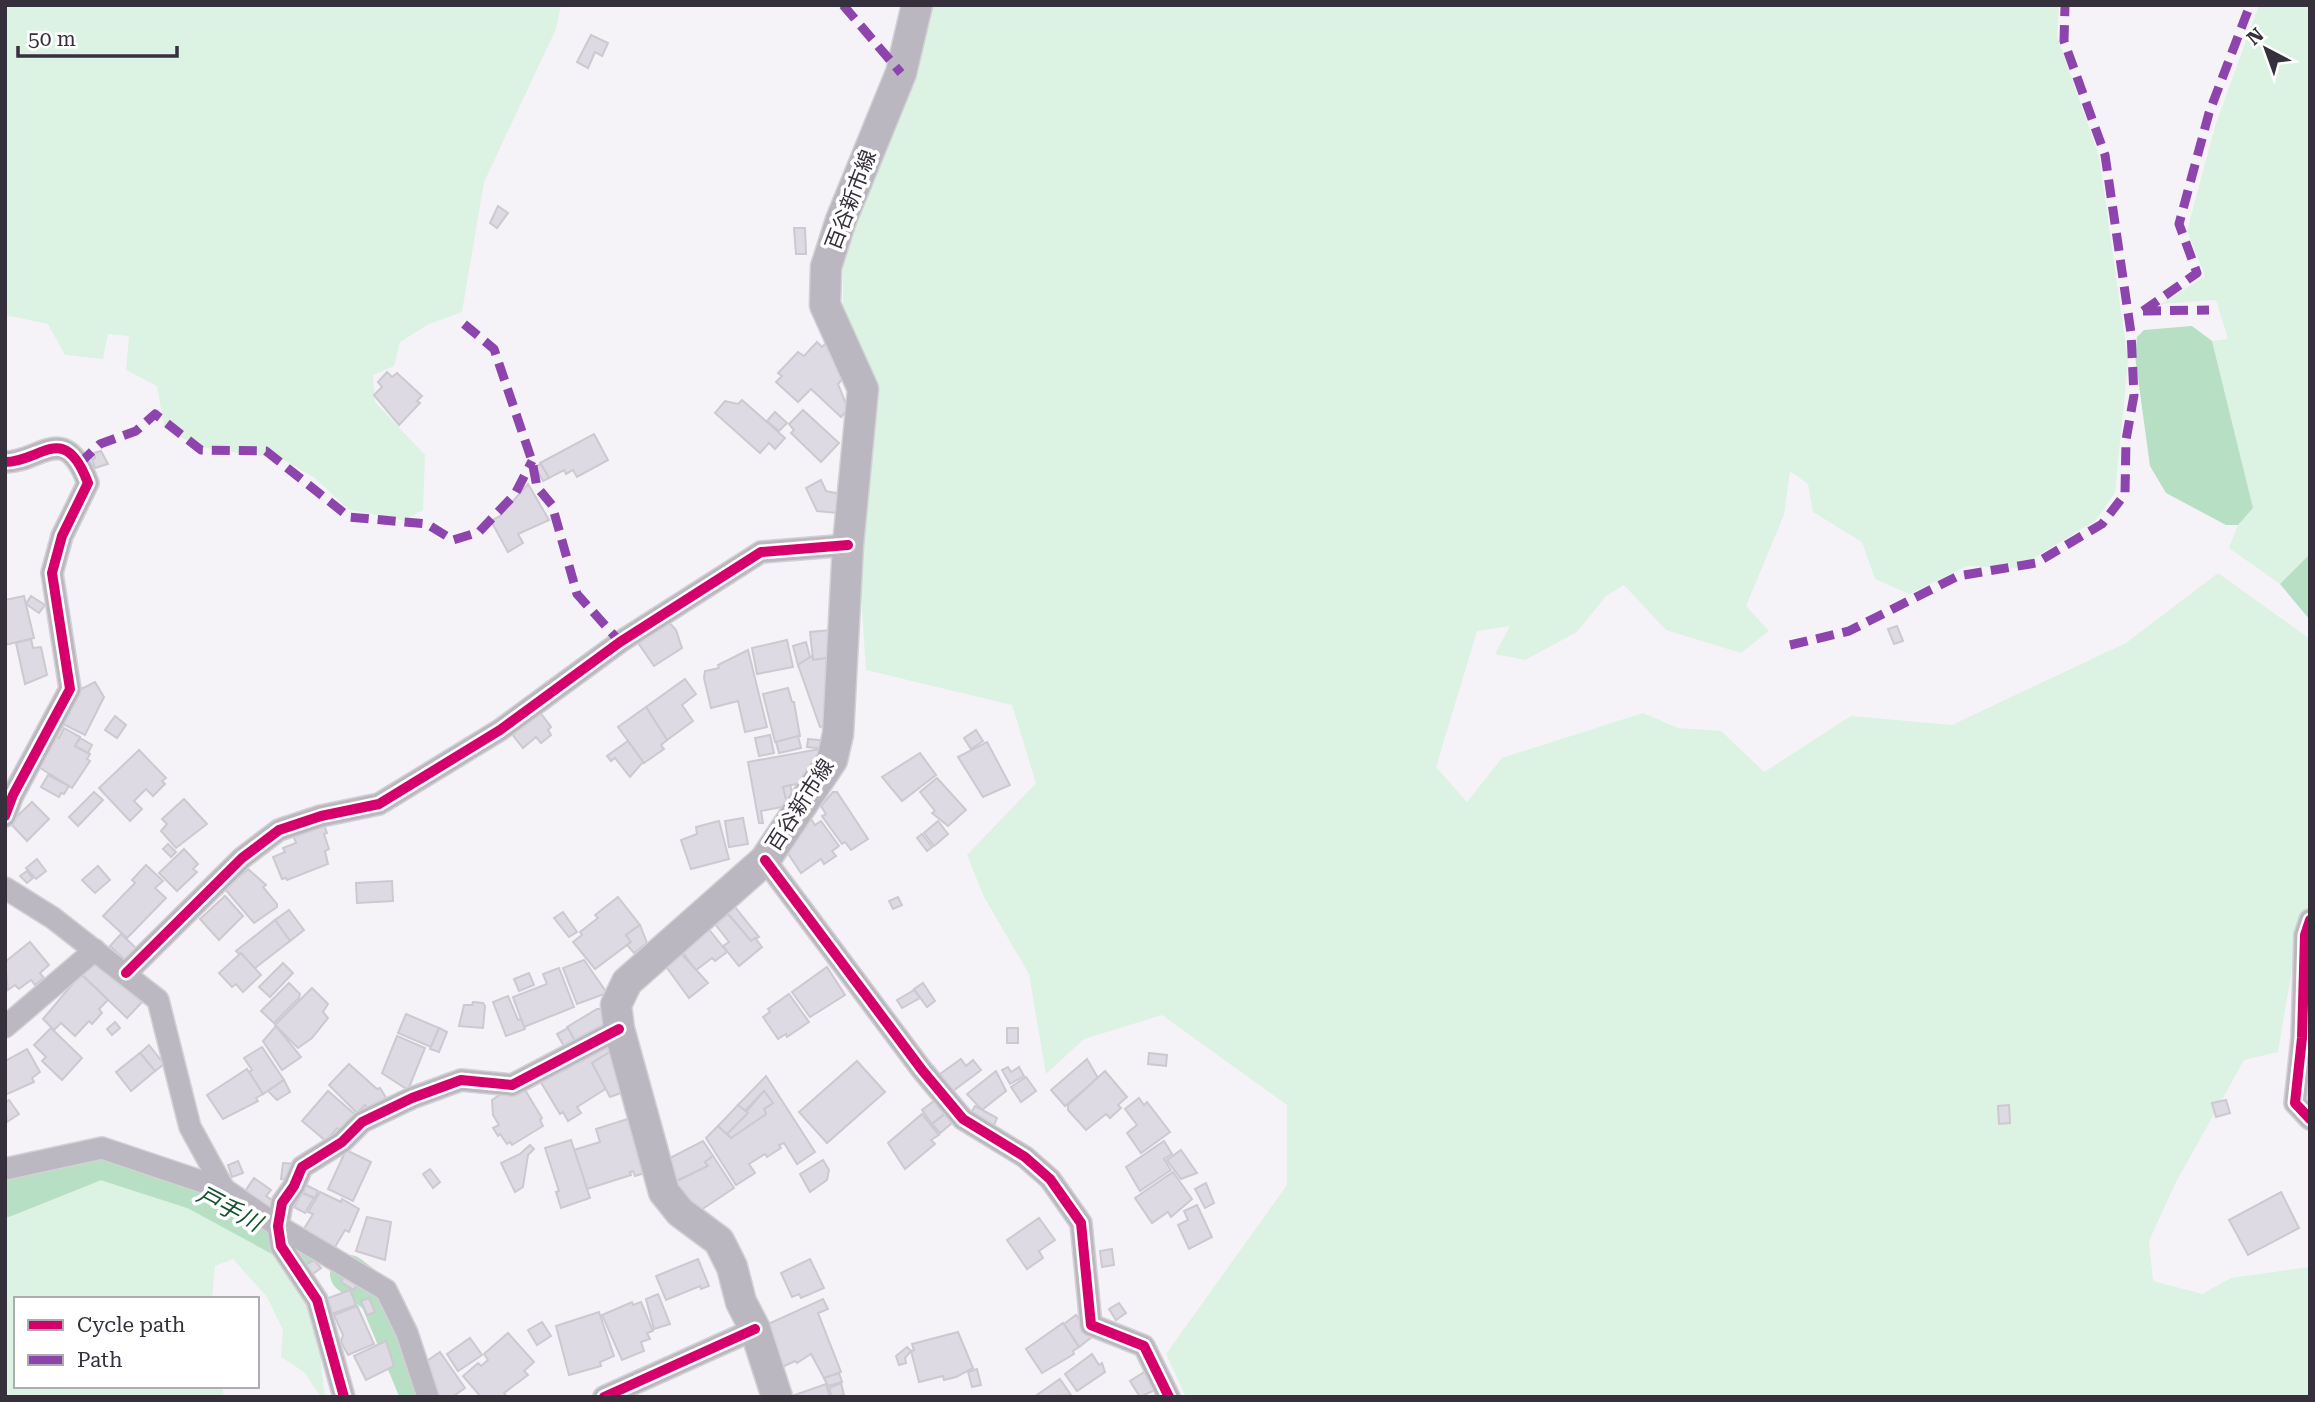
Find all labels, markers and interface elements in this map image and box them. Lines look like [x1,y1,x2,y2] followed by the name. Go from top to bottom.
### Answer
[18,14,177,58] scale bar
[2231,14,2301,84] north arrow
[2242,23,2269,50] text: N
[28,27,76,51] text: 50 m
[821,147,881,253] street label: 百谷新市線
[761,754,839,856] street label: 百谷新市線
[192,1181,268,1239] water label: 戸手川
[14,1297,259,1388] legend
[77,1313,186,1337] text: Cycle path
[77,1348,123,1372] text: Path

